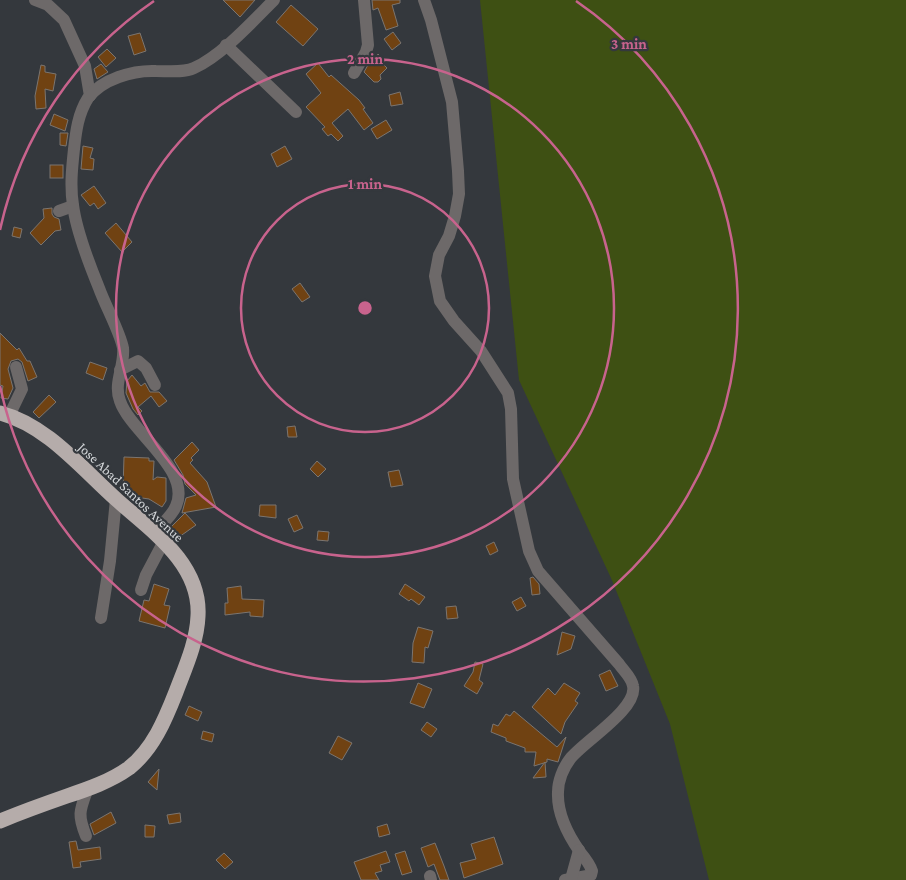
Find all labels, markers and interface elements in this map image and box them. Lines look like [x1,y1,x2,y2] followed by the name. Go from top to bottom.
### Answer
[611,36,647,52] text: 3 min
[347,51,383,67] text: 2 min
[348,176,382,192] text: 1 min
[356,299,374,317] centre of rings
[74,438,187,545] street label: Jose Abad Santos Avenue

